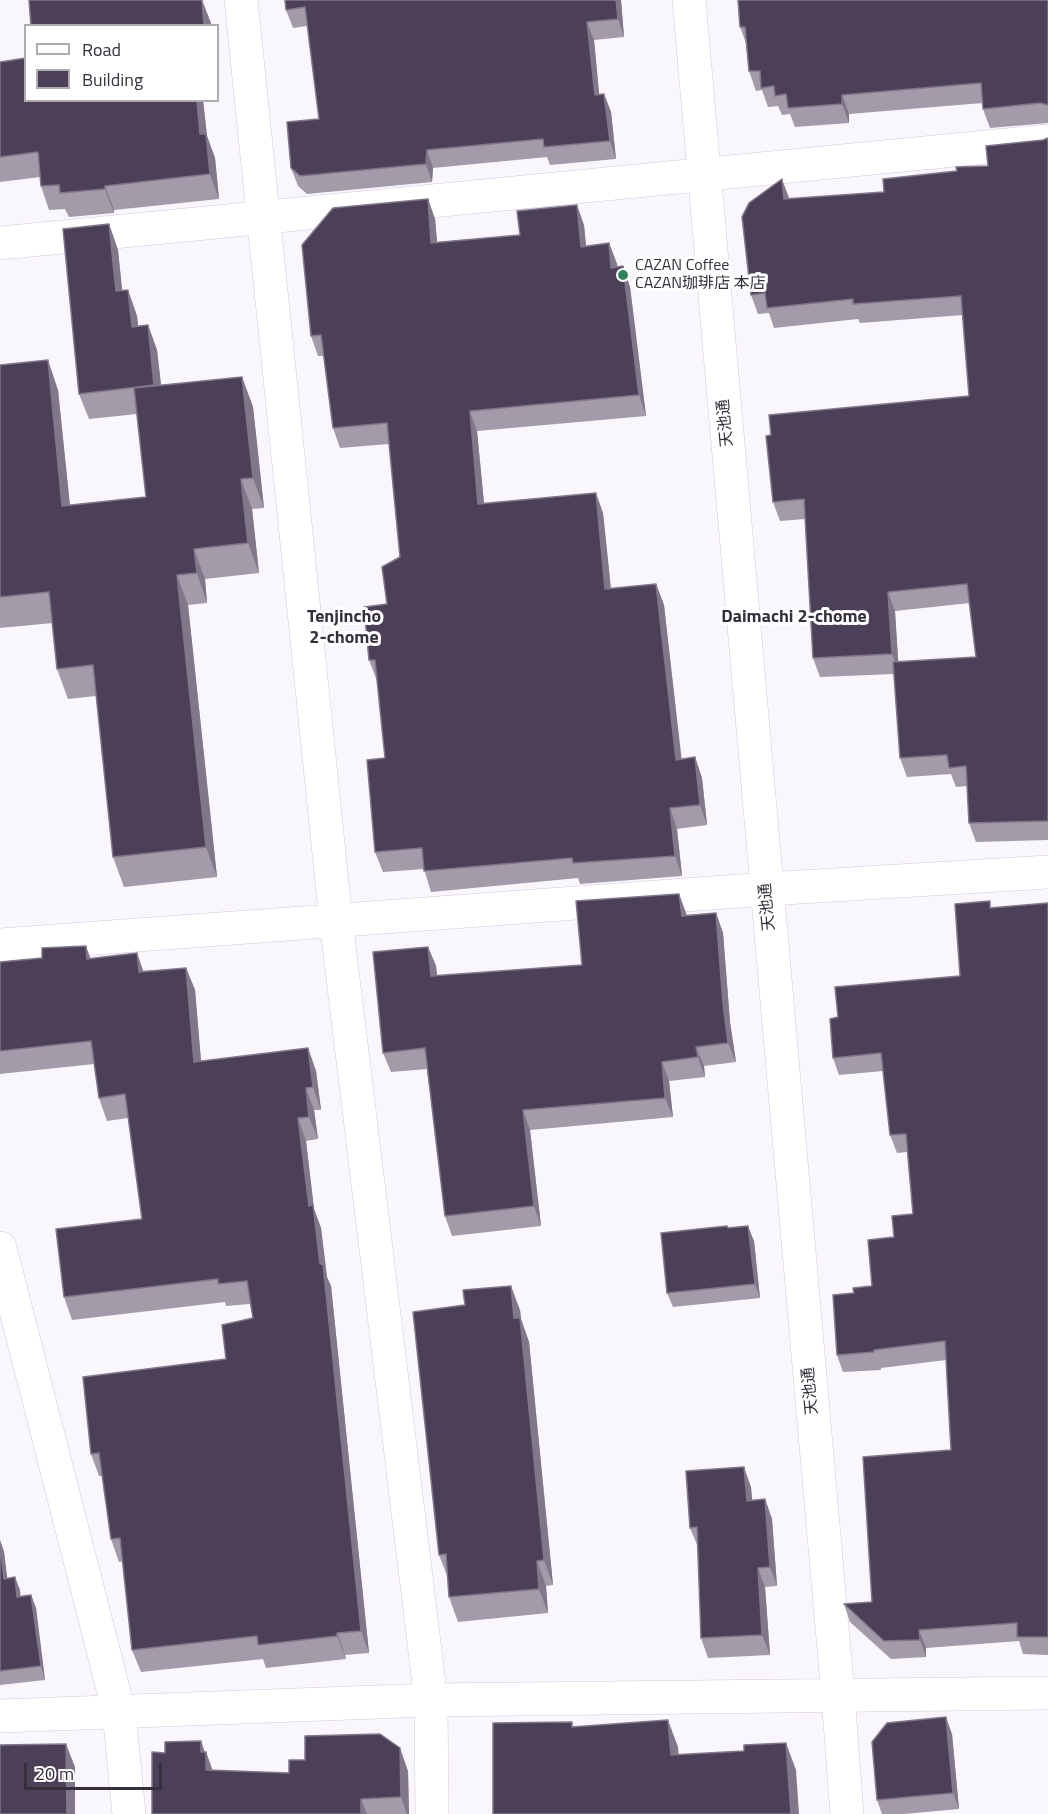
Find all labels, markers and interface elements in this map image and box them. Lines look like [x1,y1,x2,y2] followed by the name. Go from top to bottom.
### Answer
[24,24,219,102] legend
[82,36,121,63] text: Road
[82,66,143,93] text: Building
[635,256,766,294] place label: CAZAN Coffee CAZAN珈琲店 本店
[616,268,630,282] marker: CAZAN Coffee CAZAN珈琲店 本店
[714,398,738,448] street label: 天池通
[307,607,381,650] district label: Tenjincho 2-chome
[721,607,867,629] district label: Daimachi 2-chome
[756,882,780,932] street label: 天池通
[799,1366,823,1416] street label: 天池通
[27,1751,165,1789] scale bar
[35,1760,74,1787] text: 20 m

